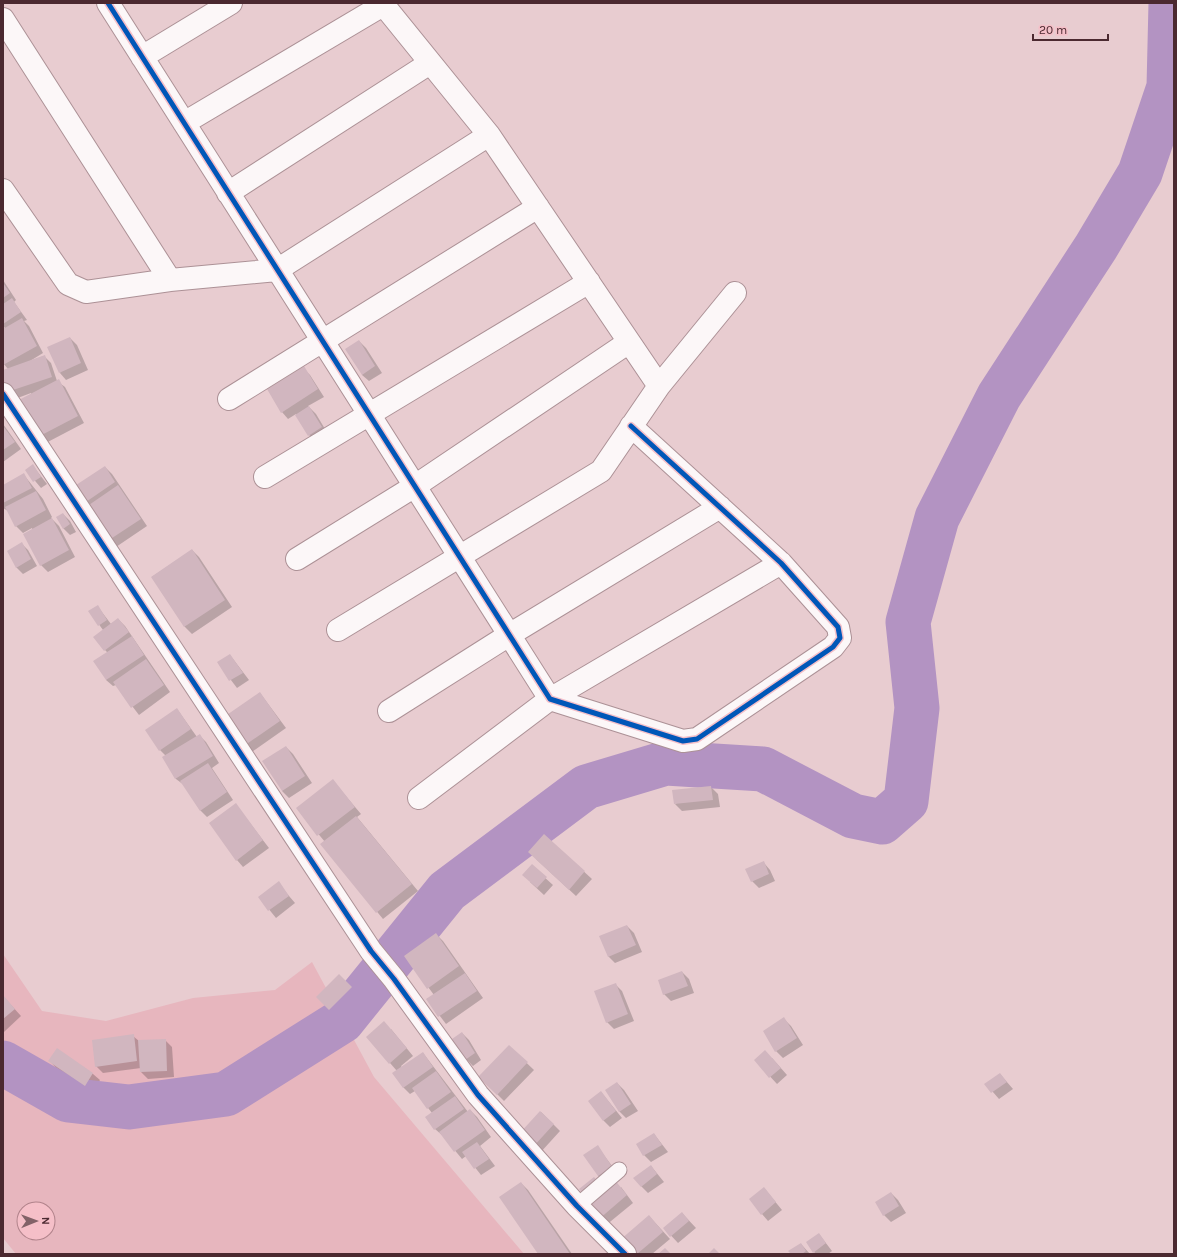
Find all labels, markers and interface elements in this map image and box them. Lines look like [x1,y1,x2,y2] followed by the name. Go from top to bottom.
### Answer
[1033,16,1108,42] scale bar
[1039,23,1067,37] text: 20 m
[16,1201,56,1241] north arrow
[39,1217,52,1225] text: N

